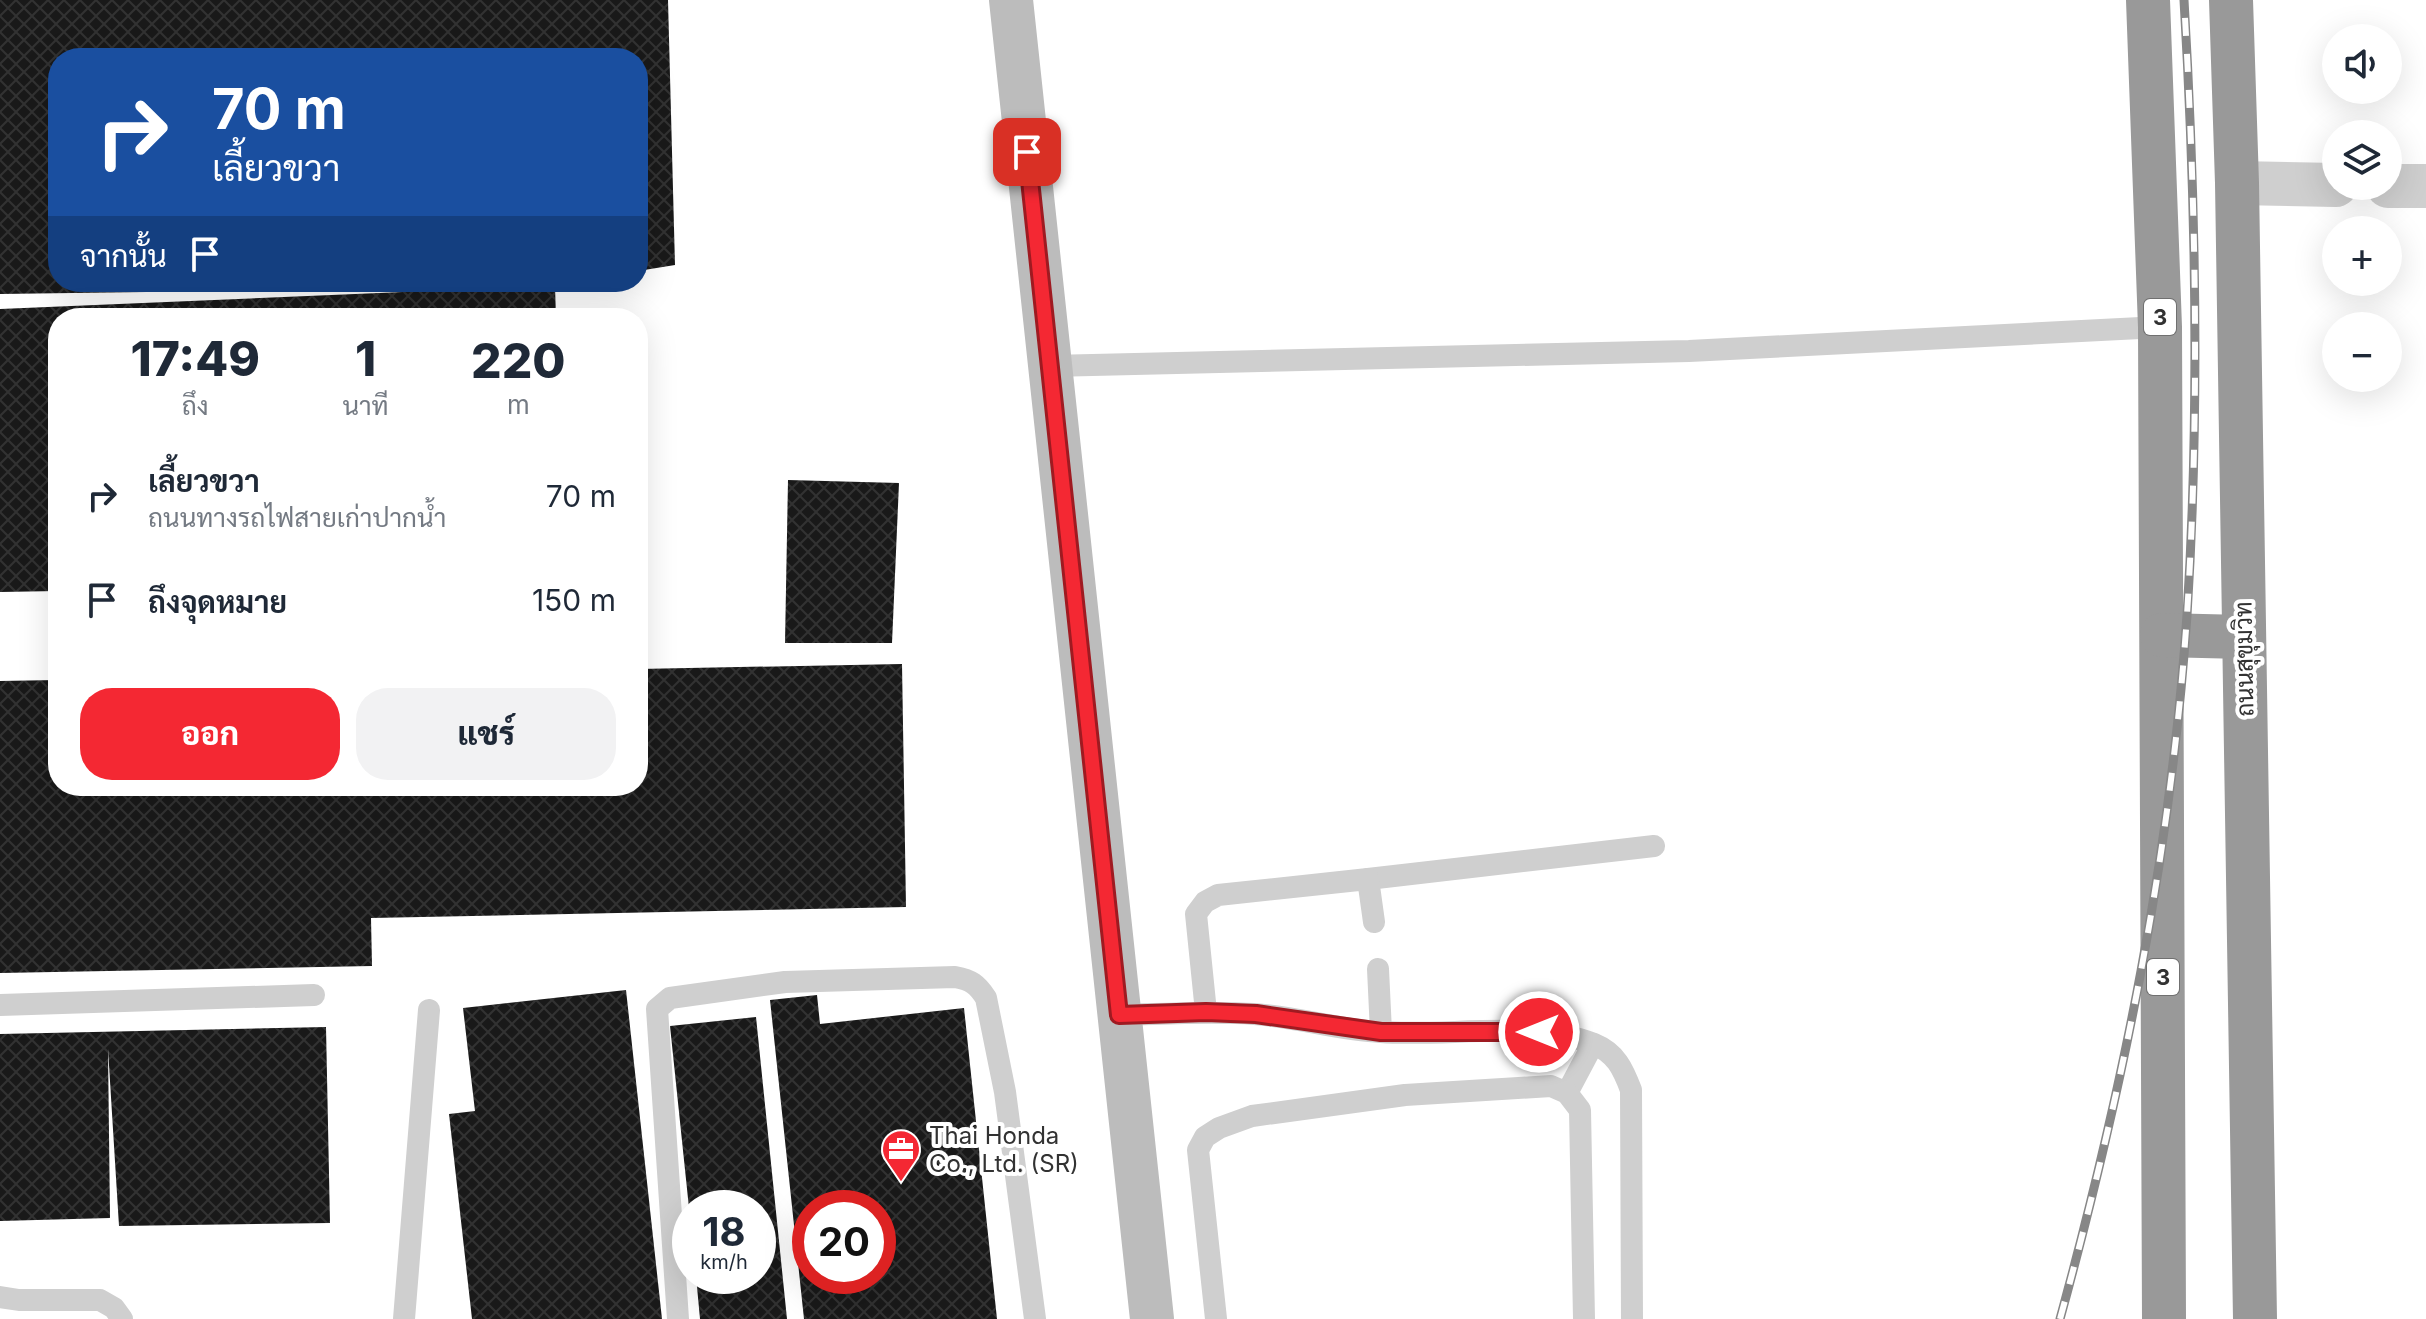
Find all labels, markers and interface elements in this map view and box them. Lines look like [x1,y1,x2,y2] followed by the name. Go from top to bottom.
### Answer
[2322,24,2402,392] map controls
[2322,24,2402,104] button: sound
[212,75,346,143] text: 70 m
[80,80,184,184] icon: right
[993,118,1061,186] pin
[2322,120,2402,200] button: layers
[1005,130,1049,174] icon: arrive
[212,146,340,190] text: เลี้ยวขวา
[2322,216,2402,296] button: +
[183,232,227,276] icon: arrive
[80,238,167,274] text: จากนั้น
[2144,299,2176,335] road number: 3
[2322,312,2402,392] button: −
[130,329,260,388] text: 17:49
[355,329,376,388] text: 1
[471,331,566,390] text: 220
[507,389,530,420] text: m
[182,390,209,421] text: ถึง
[342,390,389,421] text: นาที
[148,463,260,499] text: เลี้ยวขวา
[80,474,124,518] icon: right
[546,478,616,514] text: 70 m
[148,502,446,533] text: ถนนทางรถไฟสายเก่าปากน้ำ
[80,578,124,622] icon: arrive
[532,582,616,618] text: 150 m
[148,584,287,620] text: ถึงจุดหมาย
[2228,601,2262,717] street label: ถนนสุขุมวิท
[80,688,340,780] button: ออก
[356,688,616,780] button: แชร์
[2147,959,2179,995] road number: 3
[1497,990,1581,1074] position arrow
[929,1121,1079,1178] place label: Thai Honda Co., Ltd. (SR)
[880,1128,922,1183] office icon: Thai Honda Co., Ltd. (SR)
[792,1190,896,1294] speed limit sign: 20
[702,1207,746,1256] text: 18
[700,1250,748,1274] text: km/h

